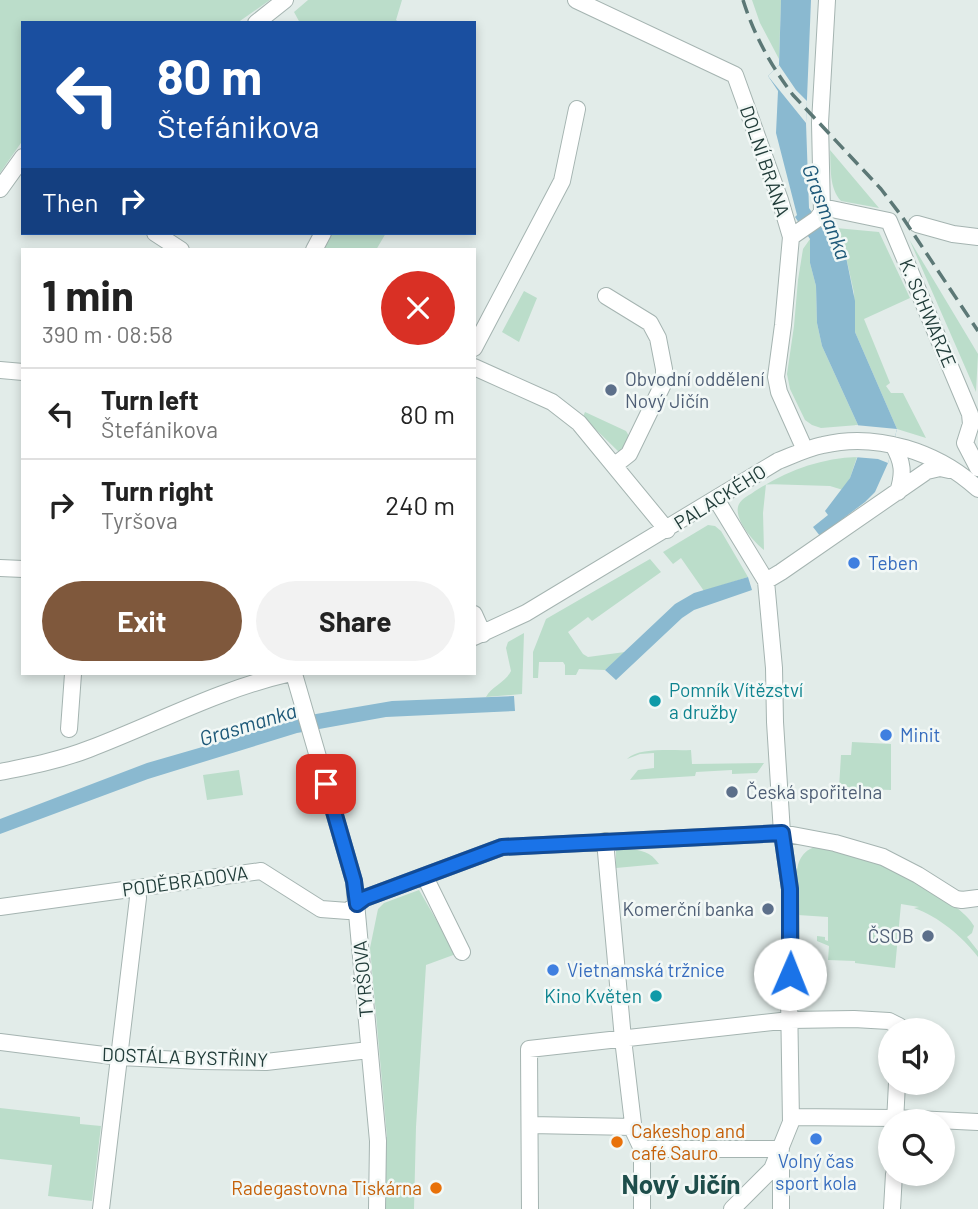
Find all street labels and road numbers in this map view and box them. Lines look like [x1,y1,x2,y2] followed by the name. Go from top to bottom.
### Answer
[736,102,795,219] street label: DOLNÍ BRÁNA
[895,255,962,371] street label: K. SCHWARZE
[669,459,770,534] street label: PALACKÉHO
[121,860,249,901] street label: PODĚBRADOVA
[348,940,377,1018] street label: TYRŠOVA
[102,1042,269,1071] street label: DOSTÁLA BYSTŘINY

